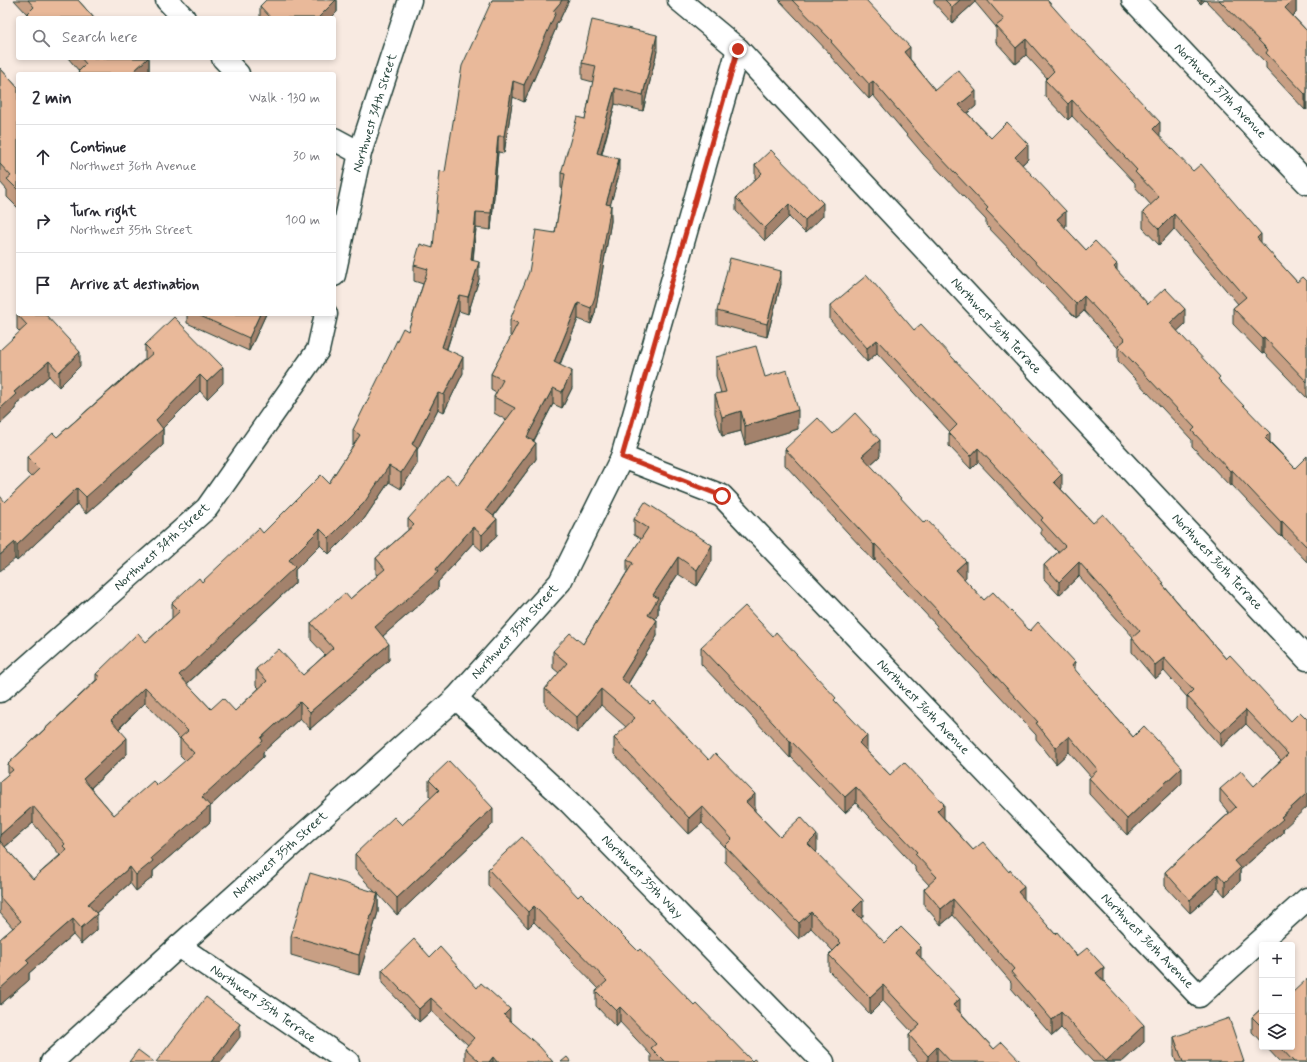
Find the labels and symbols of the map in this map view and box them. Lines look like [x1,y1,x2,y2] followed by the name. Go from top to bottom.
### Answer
[729,40,747,58] route end
[1170,40,1270,142] street label: Northwest 37th Avenue
[349,51,401,175] street label: Northwest 34th Street
[947,274,1045,378] street label: Northwest 36th Terrace
[713,487,731,505] route start
[110,499,214,595] street label: Northwest 34th Street
[1168,510,1266,614] street label: Northwest 36th Terrace
[468,581,563,683] street label: Northwest 35th Street
[873,656,973,758] street label: Northwest 36th Avenue
[229,807,331,902] street label: Northwest 35th Street
[598,831,687,923] street label: Northwest 35th Way
[1097,890,1197,992] street label: Northwest 36th Avenue
[207,961,319,1047] street label: Northwest 35th Terrace

